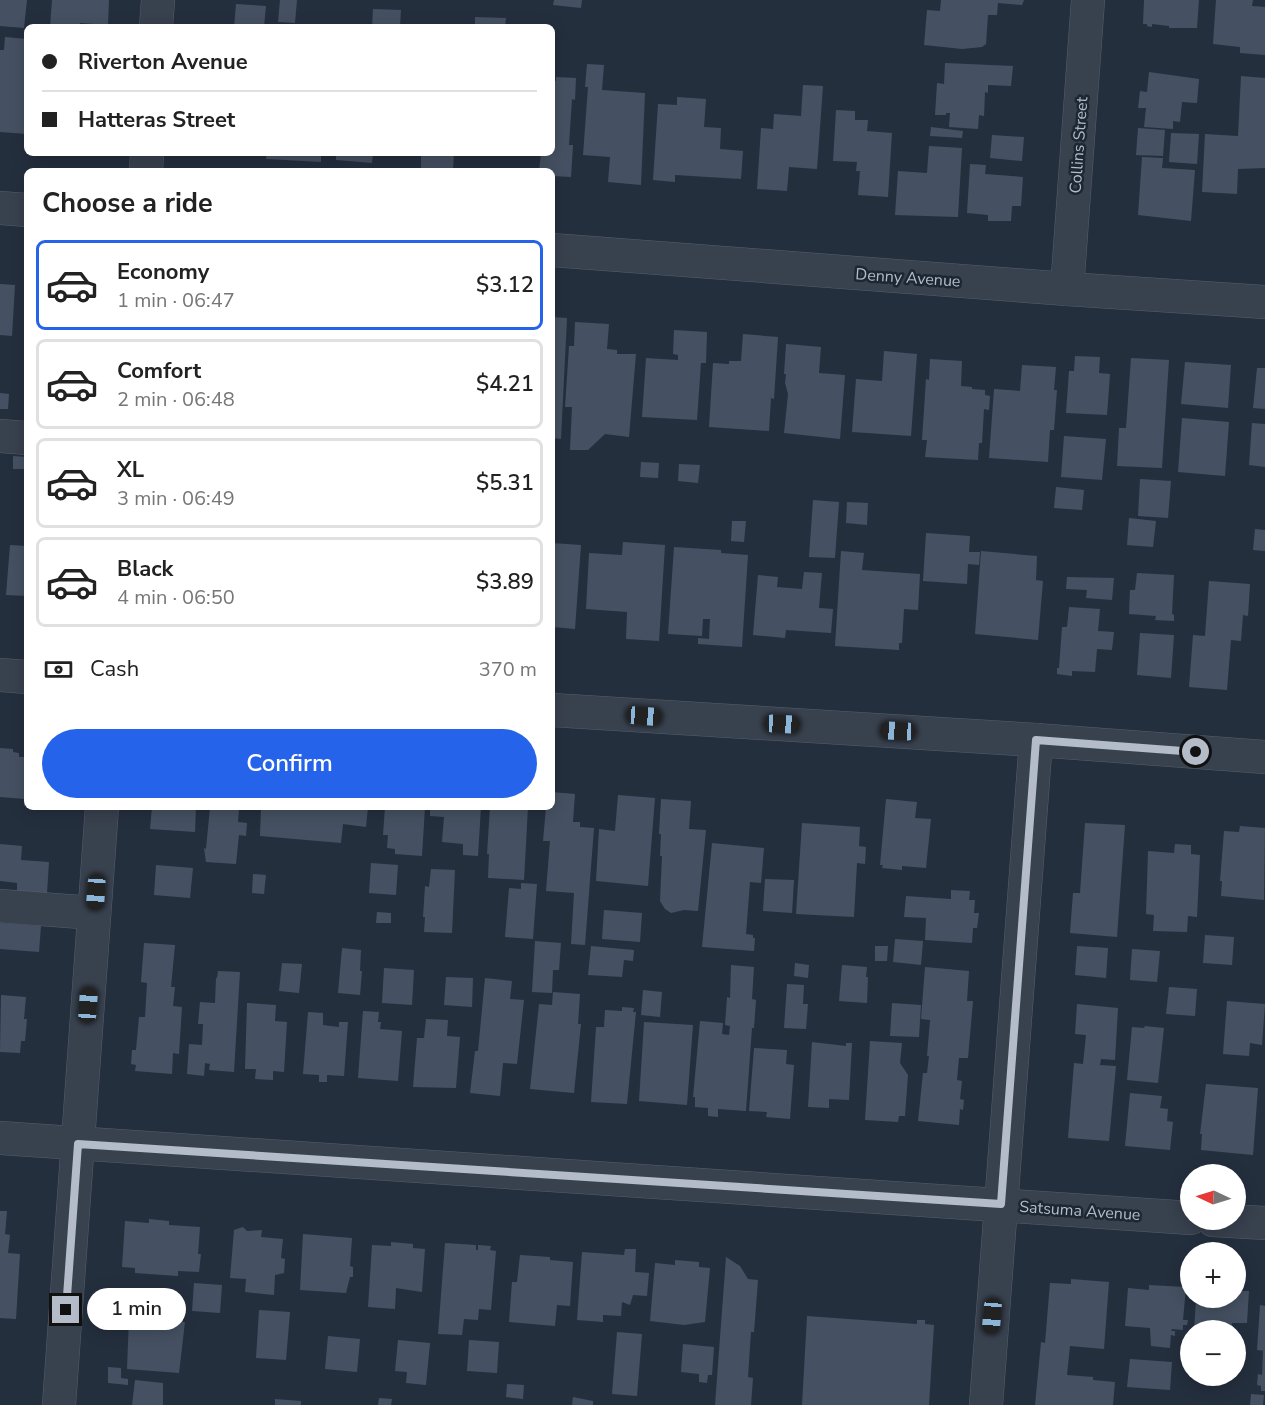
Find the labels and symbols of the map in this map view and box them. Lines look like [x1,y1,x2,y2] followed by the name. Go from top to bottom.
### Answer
[1065,96,1093,194] street label: Collins Street
[855,263,961,293] street label: Denny Avenue
[625,706,663,726] car
[764,714,800,734] car
[880,721,916,741] car
[1182,738,1209,765] route start
[86,873,106,911] car
[78,986,98,1024] car
[1180,1164,1246,1230] north arrow
[1019,1196,1141,1226] street label: Satsuma Avenue
[87,1289,186,1331] callout: 1 min
[52,1296,79,1323] route end
[981,1297,1003,1335] car

